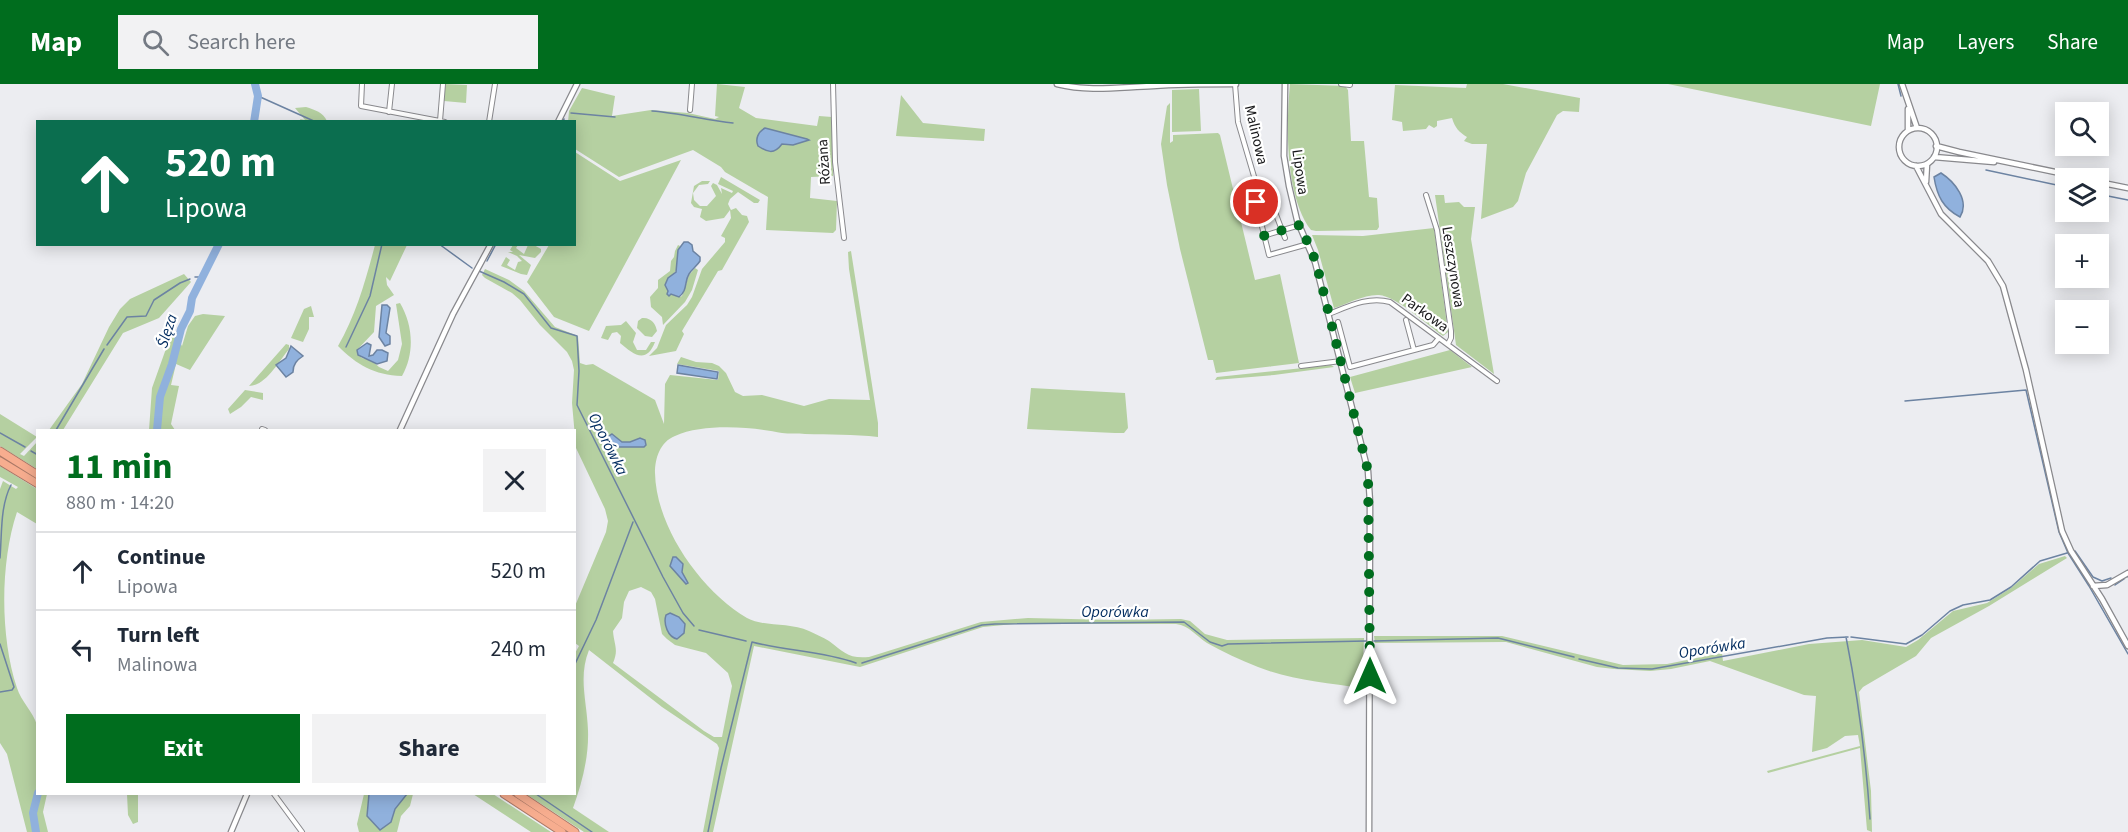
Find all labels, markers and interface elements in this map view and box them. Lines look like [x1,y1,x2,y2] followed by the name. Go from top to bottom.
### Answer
[118,15,538,69] search box
[30,22,82,62] text: Map
[139,26,172,59] icon: search
[187,26,296,58] text: Search here
[1887,27,1924,57] text: Map
[1957,27,2014,57] text: Layers
[2047,27,2098,57] text: Share
[2055,102,2109,354] map controls
[2055,102,2109,156] button: search
[1239,103,1273,167] street label: Malinowa
[165,133,276,193] text: 520 m
[812,138,836,186] street label: Różana
[66,144,144,222] icon: ahead
[1286,148,1314,196] street label: Lipowa
[2055,168,2109,222] button: layers
[1230,176,1281,227] pin
[1239,185,1272,218] icon: arrive
[165,189,247,228] text: Lipowa
[1436,225,1470,309] street label: Leszczynowa
[2055,234,2109,288] button: +
[1397,289,1453,337] street label: Parkowa
[2055,300,2109,354] button: −
[151,311,183,351] water label: Ślęza
[583,409,633,479] water label: Oporówka
[66,441,173,492] text: 11 min
[483,449,546,512] button: close
[66,489,174,517] text: 880 m · 14:20
[117,541,206,573] text: Continue
[66,555,99,588] icon: ahead
[491,555,546,587] text: 520 m
[117,573,178,601] text: Lipowa
[1081,601,1149,623] water label: Oporówka
[117,619,199,651] text: Turn left
[1677,632,1747,664] water label: Oporówka
[66,633,99,666] icon: left
[491,633,546,665] text: 240 m
[1338,644,1402,708] position arrow
[117,651,198,679] text: Malinowa
[66,714,300,783] button: Exit
[312,714,546,783] button: Share

